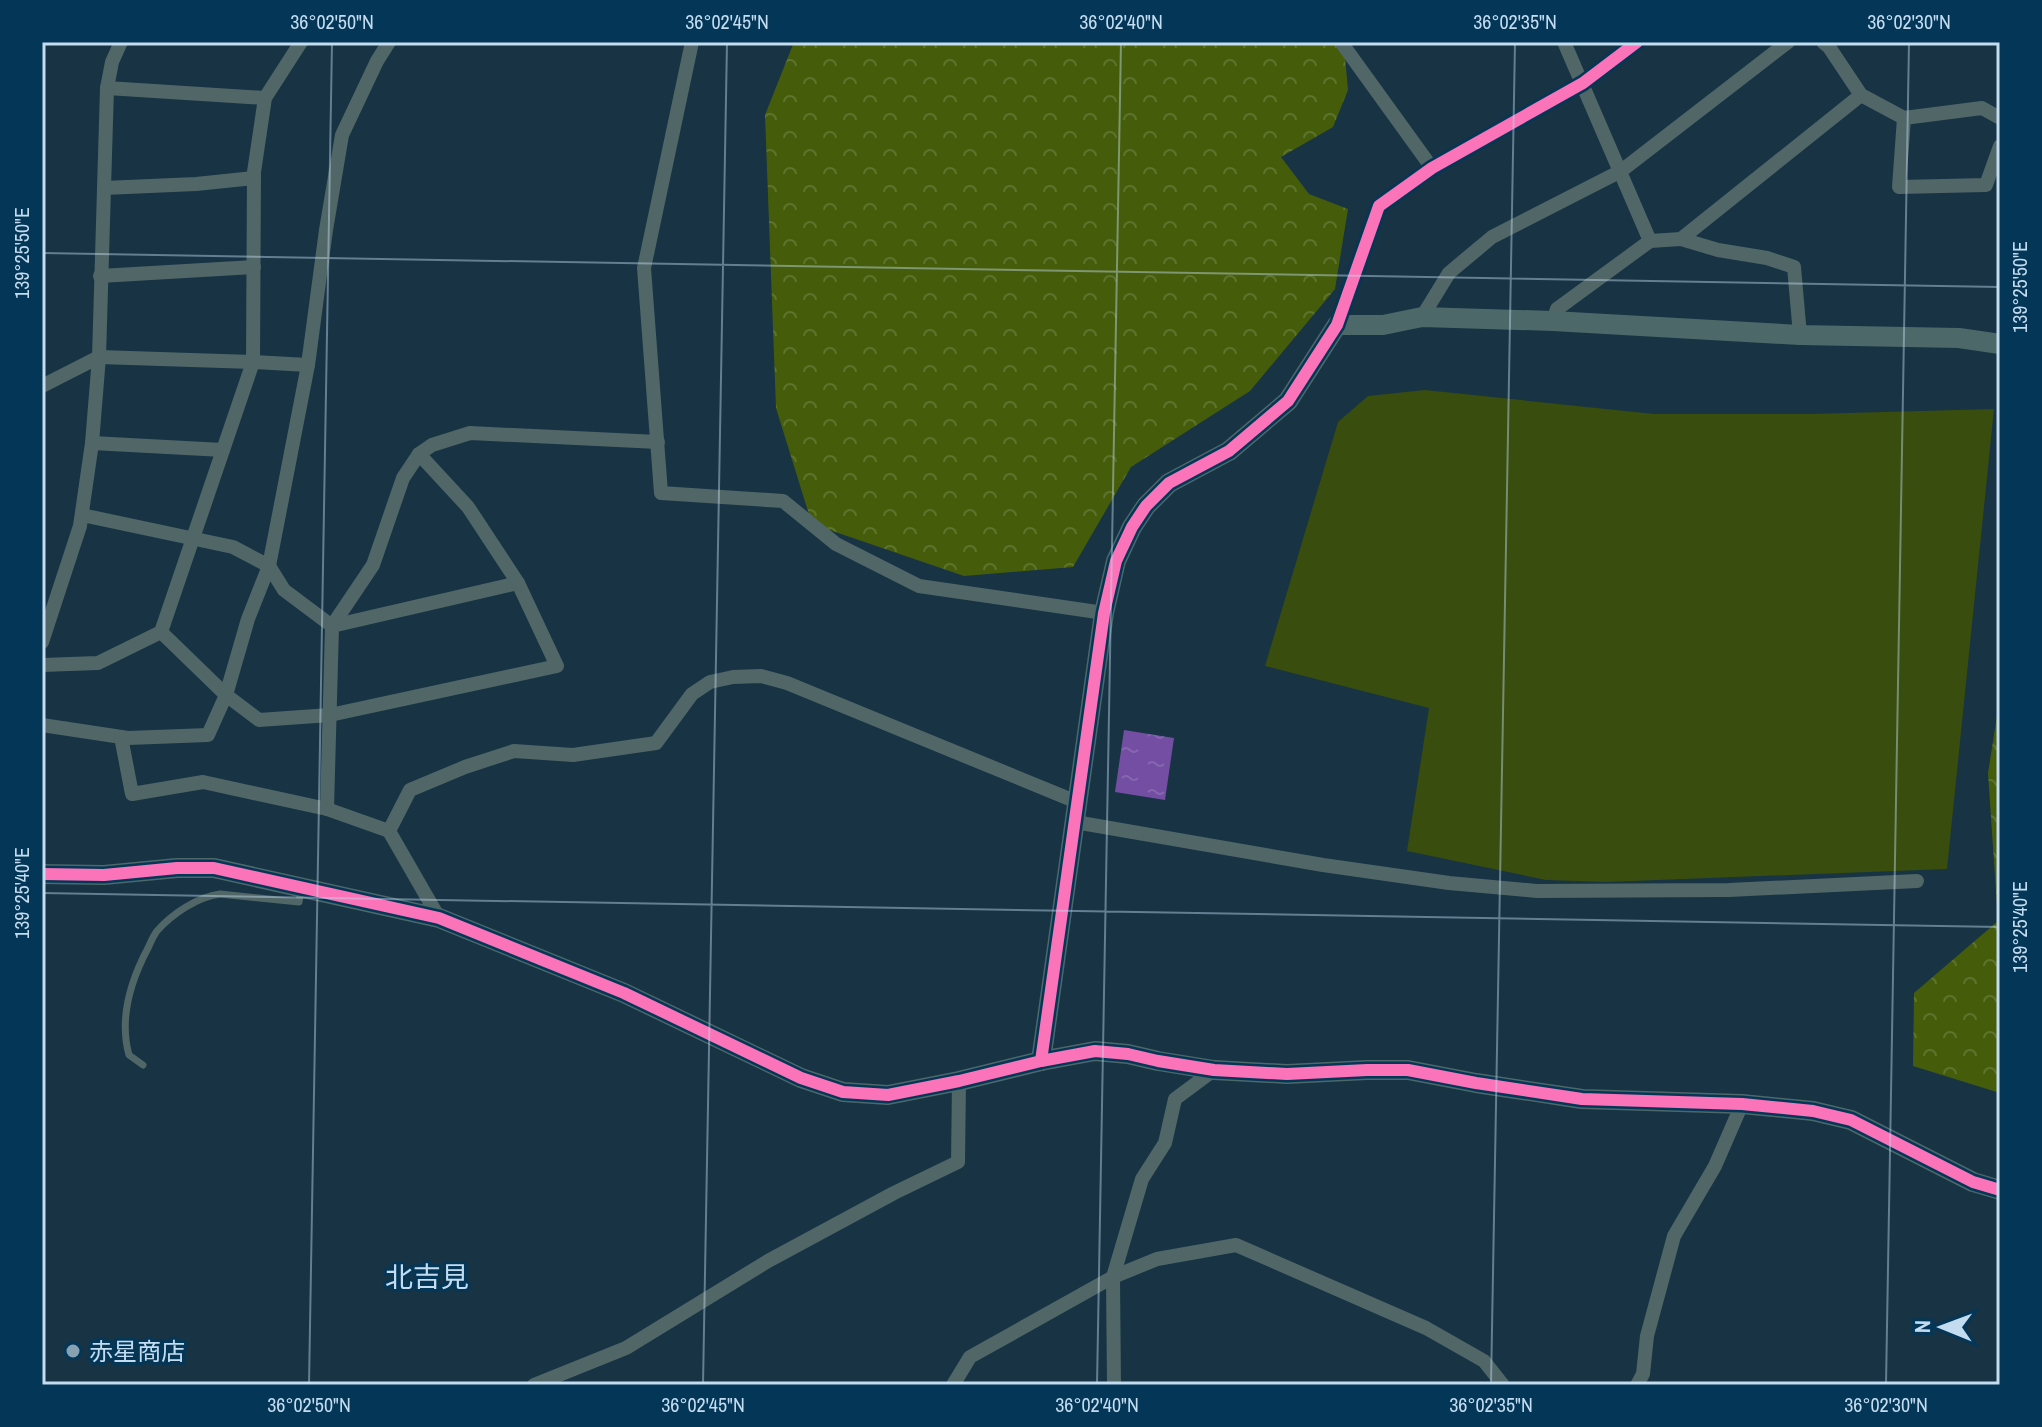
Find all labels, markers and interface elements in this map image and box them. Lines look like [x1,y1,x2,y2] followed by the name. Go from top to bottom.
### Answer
[290,8,374,35] text: 36°02'50"N
[685,8,769,35] text: 36°02'45"N
[1079,8,1163,35] text: 36°02'40"N
[1473,8,1557,35] text: 36°02'35"N
[1867,8,1951,35] text: 36°02'30"N
[8,207,35,299] text: 139°25'50"E
[2006,241,2033,333] text: 139°25'50"E
[8,847,35,939] text: 139°25'40"E
[2006,881,2033,973] text: 139°25'40"E
[385,1258,469,1296] district label: 北吉見
[1902,1287,1982,1367] north arrow
[1907,1320,1937,1333] text: N
[89,1335,185,1367] place label: 赤星商店
[64,1342,82,1360] marker: 赤星商店
[267,1391,351,1418] text: 36°02'50"N
[661,1391,745,1418] text: 36°02'45"N
[1055,1391,1139,1418] text: 36°02'40"N
[1449,1391,1533,1418] text: 36°02'35"N
[1844,1391,1928,1418] text: 36°02'30"N

